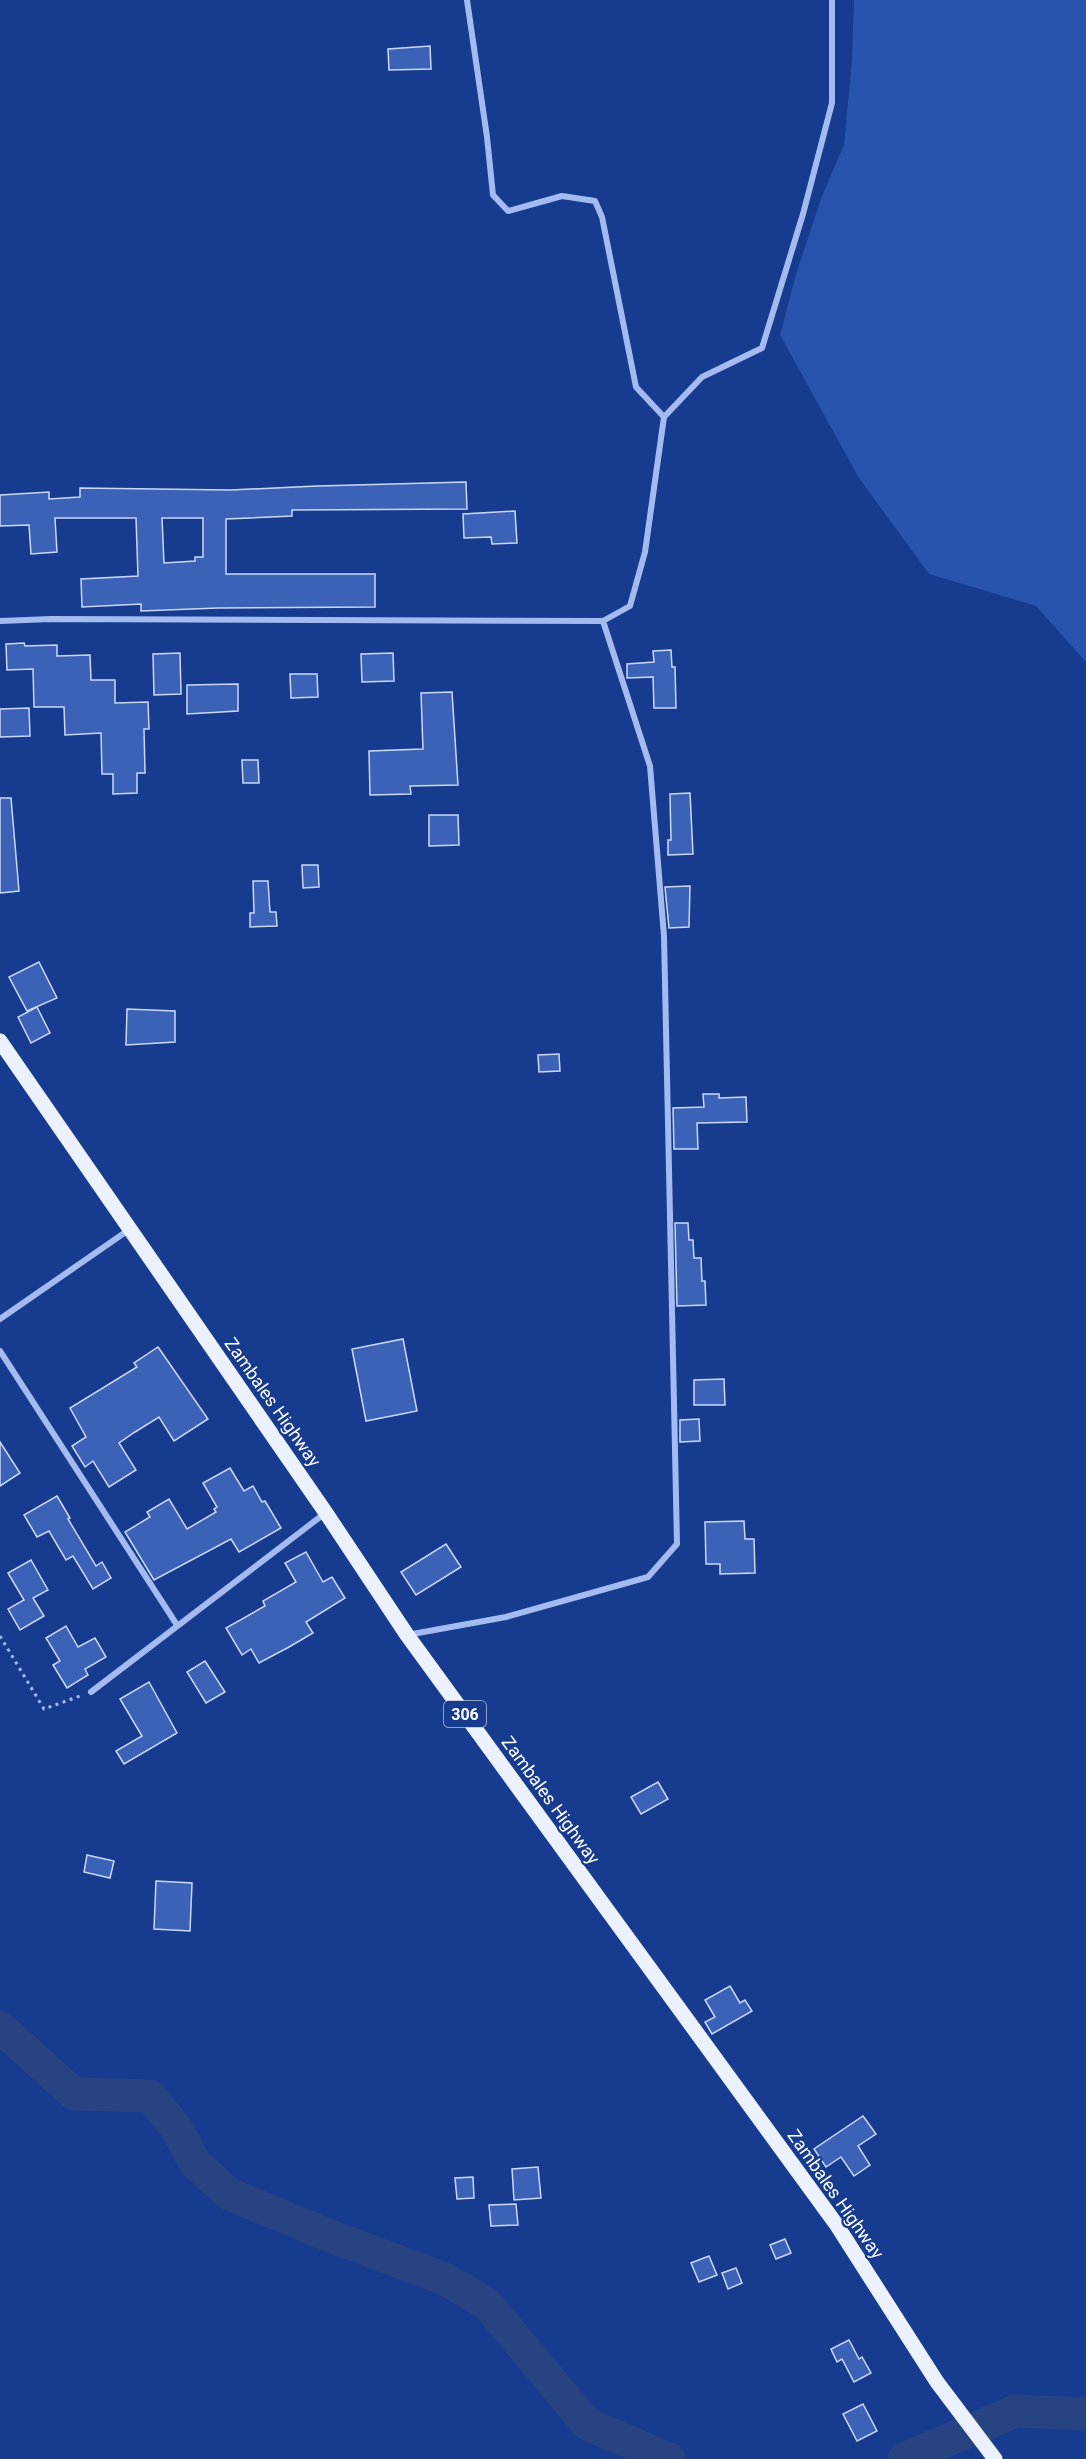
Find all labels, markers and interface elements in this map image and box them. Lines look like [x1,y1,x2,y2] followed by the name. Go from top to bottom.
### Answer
[221,1333,326,1471] street label: Zambales Highway
[444,1701,486,1727] road number: 306
[498,1732,605,1868] street label: Zambales Highway
[784,2125,889,2263] street label: Zambales Highway

